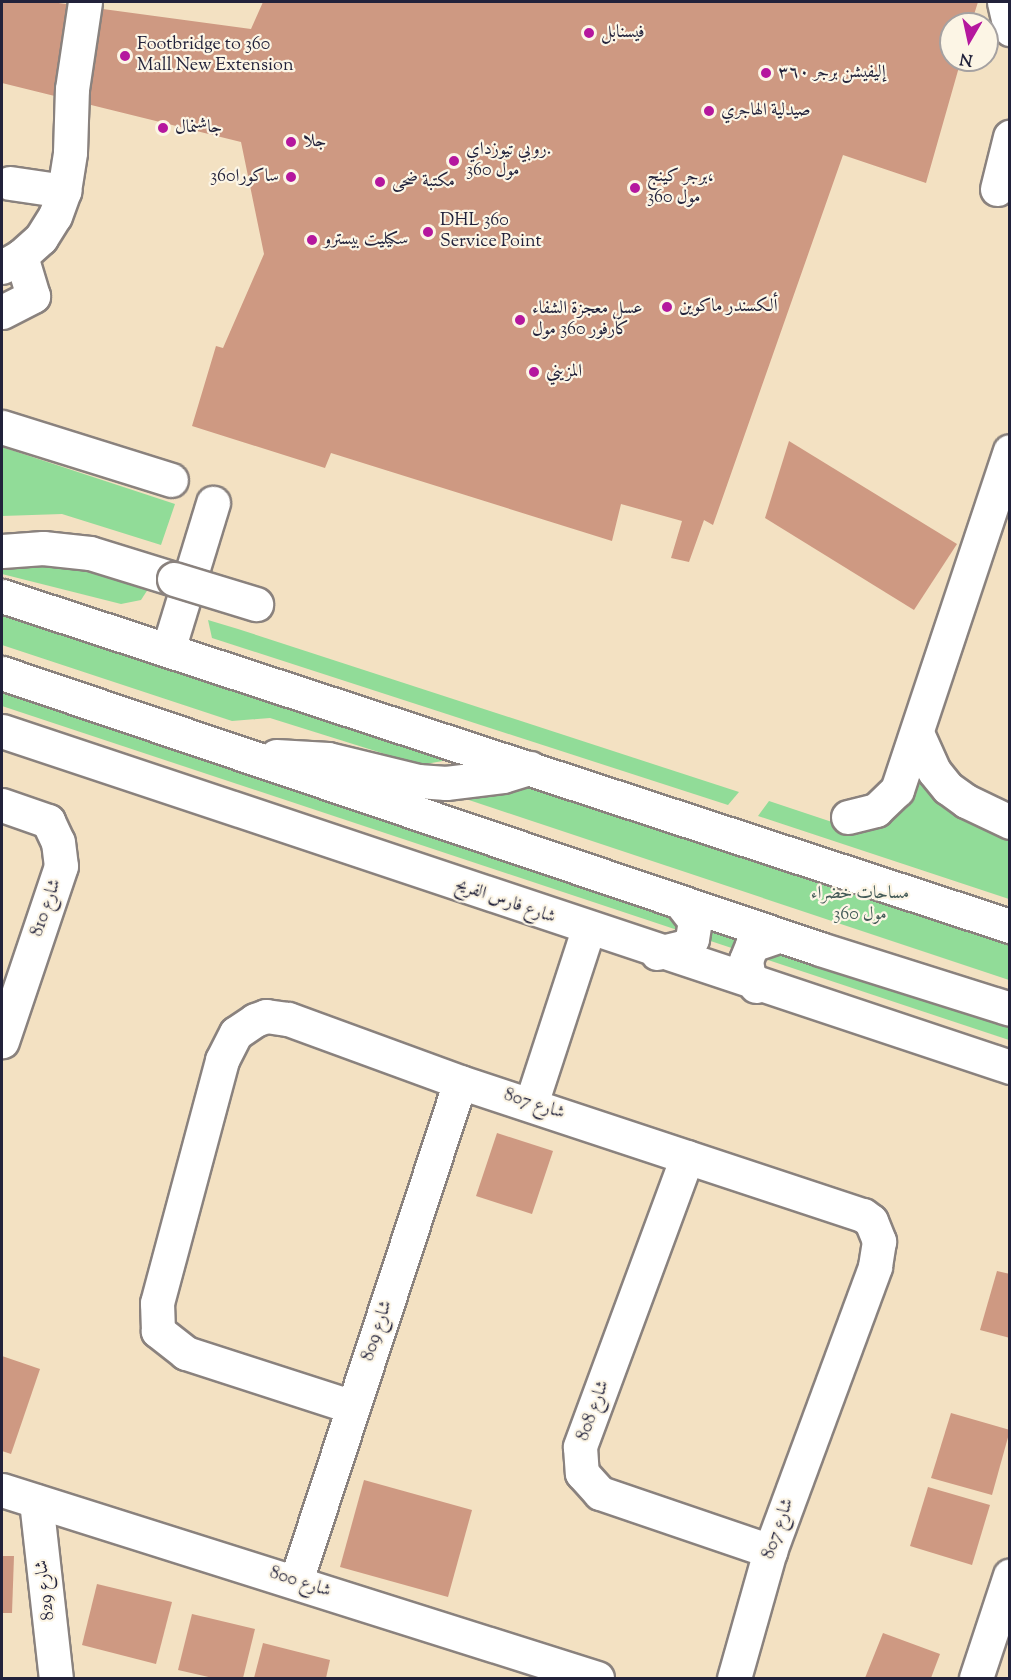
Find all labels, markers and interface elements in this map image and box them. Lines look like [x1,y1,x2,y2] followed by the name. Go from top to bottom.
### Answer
[939,12,999,72] north arrow
[601,22,644,44] place label: فيسنابل
[582,26,596,40] marker: فيسنابل
[137,35,294,78] place label: Footbridge to 360 Mall New Extension
[958,46,975,71] text: N
[118,49,132,63] marker: Footbridge to 360 Mall New Extension
[778,62,886,84] place label: إليفيشن برجر ٣٦٠
[759,66,773,80] marker: إليفيشن برجر ٣٦٠
[721,100,811,122] place label: صيدلية الهاجري
[702,104,716,118] marker: صيدلية الهاجري
[175,117,222,139] place label: جاشنمال
[156,121,170,135] marker: جاشنمال
[303,131,326,153] place label: جلا
[284,135,298,149] marker: جلا
[466,140,551,182] place label: روبي تيوزداي. 360 مول
[447,154,461,168] marker: روبي تيوزداي. 360 مول
[210,166,279,188] place label: ساكورا360
[647,167,714,210] place label: برجر كينج، مول 360
[284,170,298,184] marker: ساكورا360
[392,171,455,193] place label: مكتبة ضحى
[373,175,387,189] marker: مكتبة ضحى
[628,181,642,195] marker: برجر كينج، مول 360
[440,211,542,254] place label: DHL 360 Service Point
[421,225,435,239] marker: DHL 360 Service Point
[324,229,408,251] place label: سكيليت بيسترو
[305,233,319,247] marker: سكيليت بيسترو
[679,296,778,318] place label: ألكسندر ماكوين
[532,299,643,342] place label: عسل معجزة الشفاء كارفور 360 مول
[660,300,674,314] marker: ألكسندر ماكوين
[513,313,527,327] marker: عسل معجزة الشفاء كارفور 360 مول
[546,361,582,383] place label: المزيني
[527,365,541,379] marker: المزيني
[452,875,558,929] street label: شارع فارس الفريح
[27,876,67,940] street label: شارع 810
[811,884,909,926] park label: مساحات خضراء 360 مول
[501,1085,567,1125] street label: شارع 807
[358,1298,398,1364] street label: شارع 809
[573,1378,615,1444] street label: شارع 808
[759,1496,799,1562] street label: شارع 807
[32,1558,60,1622] street label: شارع 829
[267,1563,333,1603] street label: شارع 800

